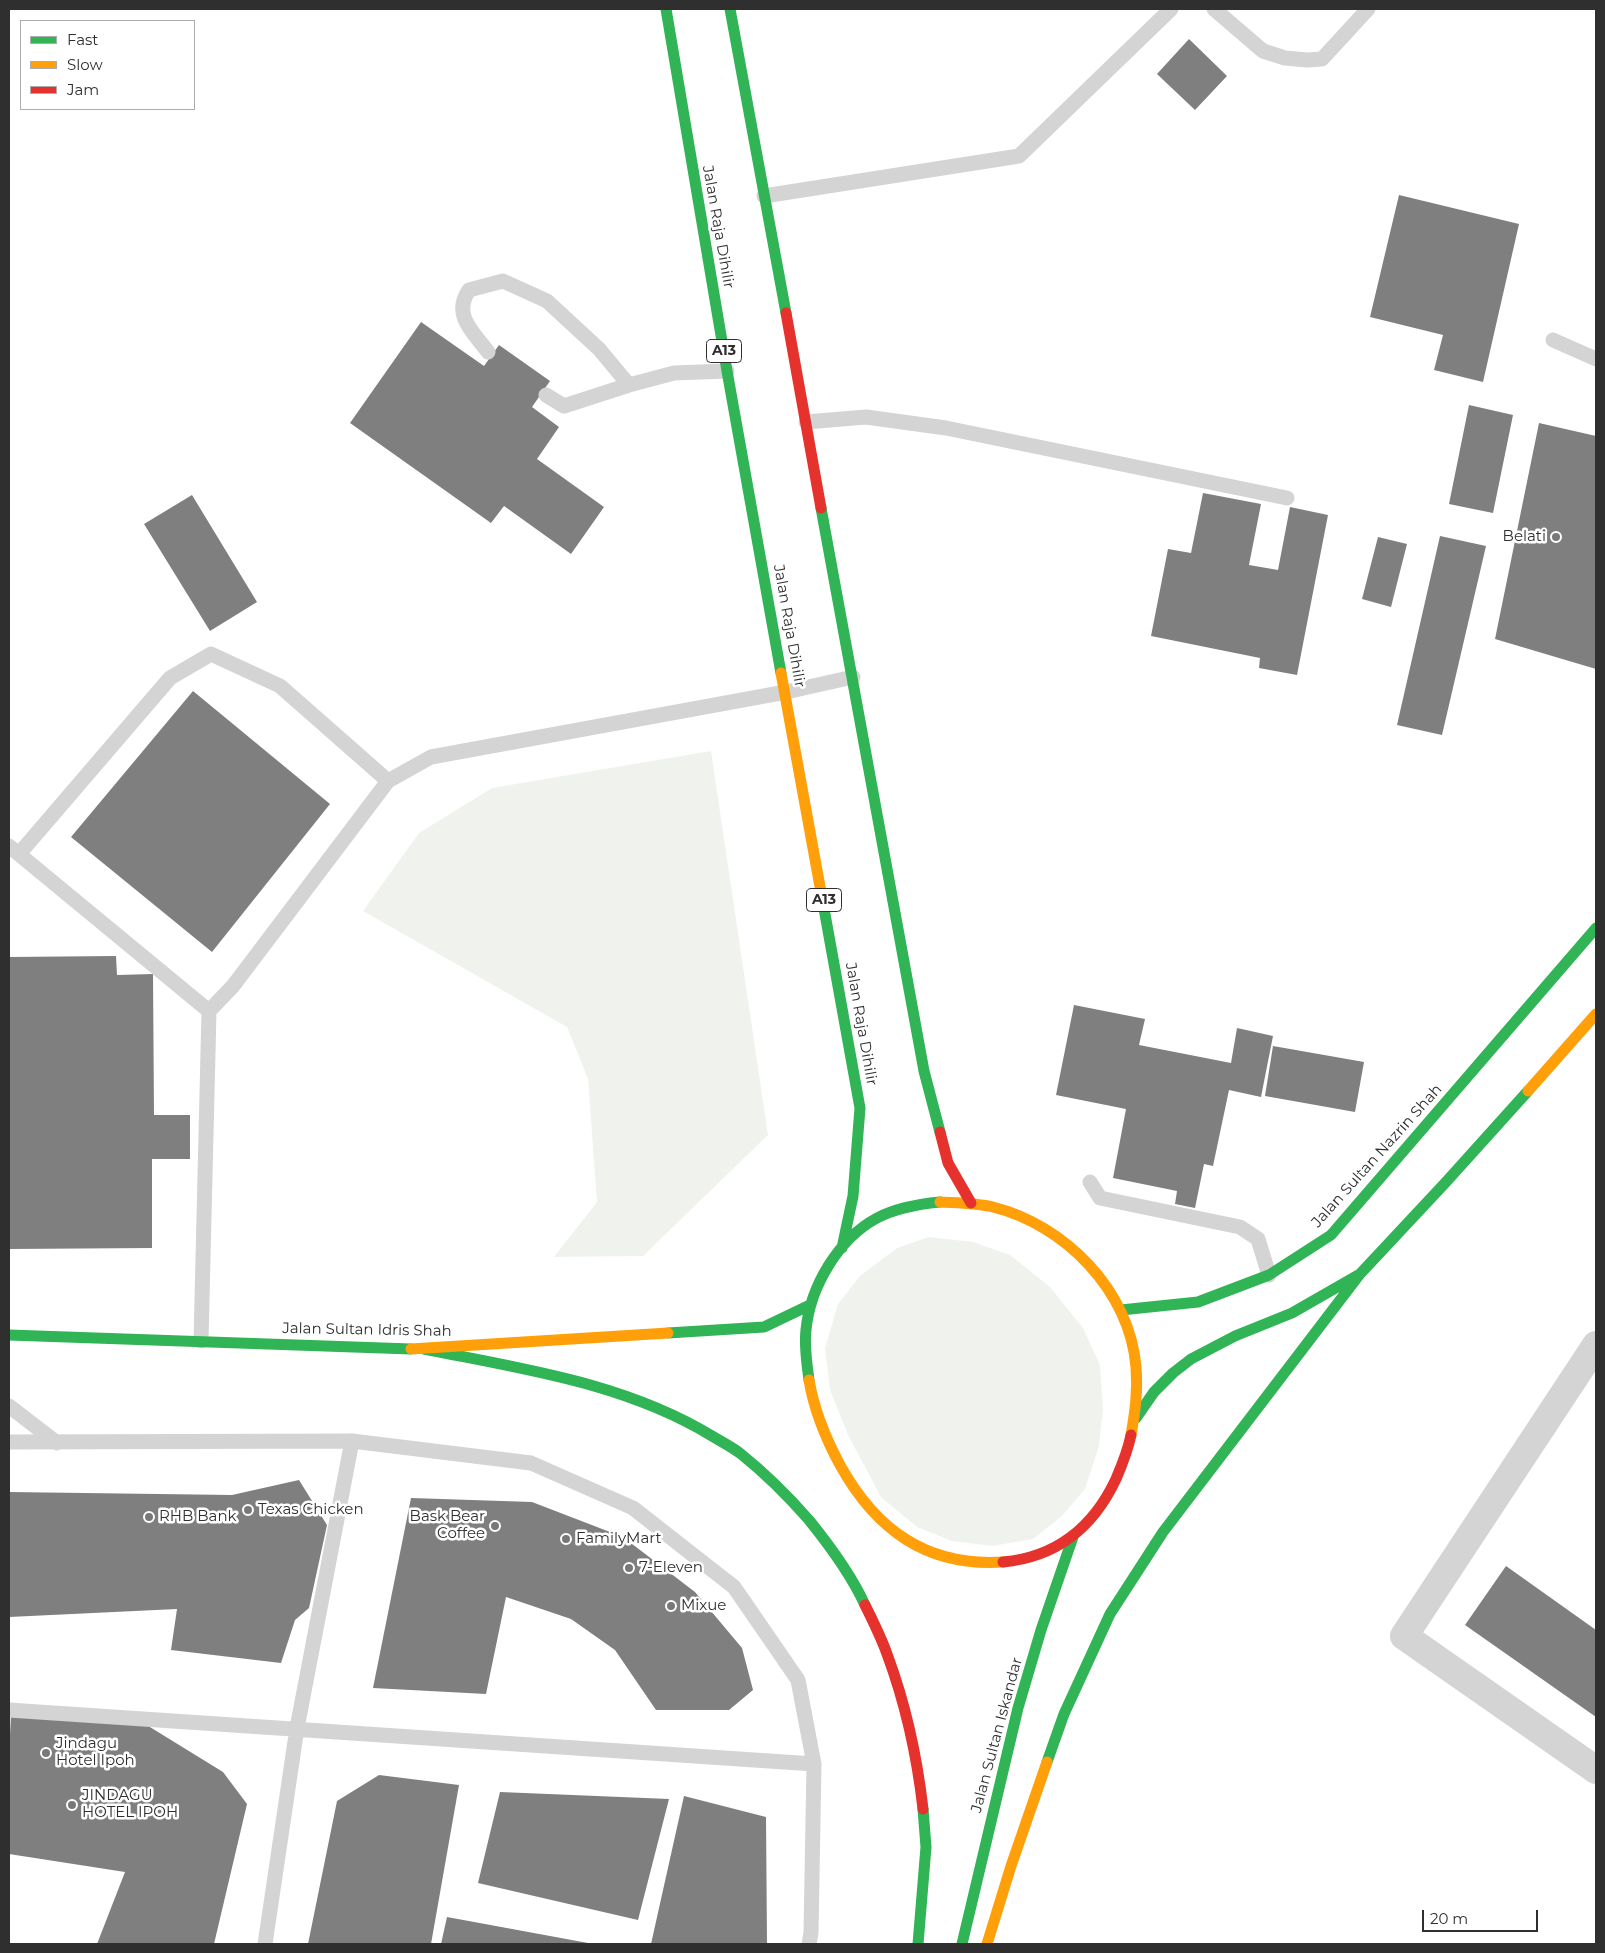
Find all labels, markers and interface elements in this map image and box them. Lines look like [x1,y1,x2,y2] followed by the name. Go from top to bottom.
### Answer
[20,20,195,110] legend
[67,30,98,49] text: Fast
[67,55,103,74] text: Slow
[67,80,99,99] text: Jam
[698,164,738,290] street label: Jalan Raja Dihilir
[706,340,742,362] road number: A13
[1503,528,1546,546] place label: Belati
[1550,531,1562,543] marker: Belati
[769,563,809,689] street label: Jalan Raja Dihilir
[806,888,842,912] road number: A13
[841,961,881,1087] street label: Jalan Raja Dihilir
[1308,1081,1446,1231] street label: Jalan Sultan Nazrin Shah
[282,1320,452,1340] street label: Jalan Sultan Idris Shah
[258,1501,364,1519] place label: Texas Chicken
[242,1504,254,1516] marker: Texas Chicken
[159,1508,237,1526] place label: RHB Bank
[410,1508,485,1543] place label: Bask Bear Coffee
[143,1511,155,1523] marker: RHB Bank
[489,1520,501,1532] marker: Bask Bear Coffee
[576,1530,662,1548] place label: FamilyMart
[560,1533,572,1545] marker: FamilyMart
[639,1559,703,1577] place label: 7-Eleven
[623,1562,635,1574] marker: 7-Eleven
[681,1597,726,1615] place label: Mixue
[665,1600,677,1612] marker: Mixue
[968,1655,1026,1815] street label: Jalan Sultan Iskandar
[56,1735,135,1770] place label: Jindagu Hotel Ipoh
[40,1747,52,1759] marker: Jindagu Hotel Ipoh
[82,1787,178,1822] place label: JINDAGU HOTEL IPOH
[66,1799,78,1811] marker: JINDAGU HOTEL IPOH
[1425,1900,1541,1932] scale bar
[1430,1909,1468,1928] text: 20 m

